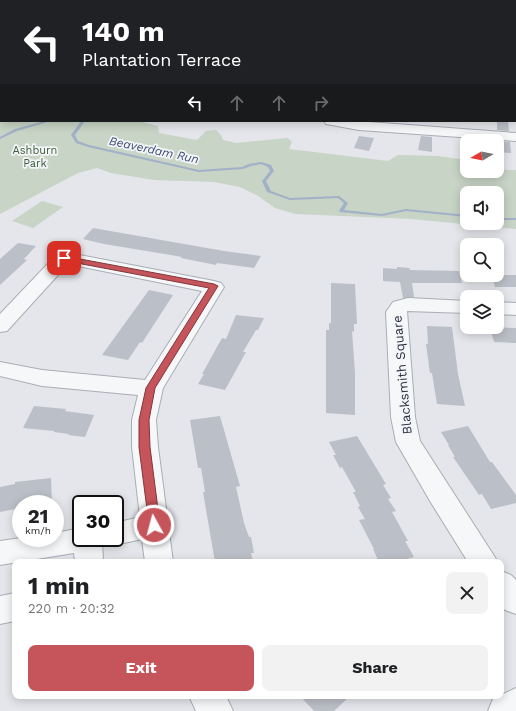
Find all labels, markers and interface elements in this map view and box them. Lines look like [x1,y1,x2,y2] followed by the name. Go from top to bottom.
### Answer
[82,15,165,48] text: 140 m
[16,16,68,68] icon: left
[82,49,241,70] text: Plantation Terrace
[184,92,206,114] icon: left
[226,92,248,114] icon: ahead
[268,92,290,114] icon: ahead
[310,92,332,114] icon: right
[108,134,200,166] water label: Beaverdam Run
[460,134,504,178] north arrow
[460,134,504,334] map controls
[13,144,57,170] park label: Ashburn Park
[460,186,504,230] button: sound
[460,238,504,282] button: search
[47,241,81,275] pin
[53,247,75,269] icon: arrive
[460,290,504,334] button: layers
[389,315,415,435] street label: Blacksmith Square
[72,495,124,547] speed limit sign: 30
[28,504,48,528] text: 21
[133,504,175,546] position arrow
[25,525,51,536] text: km/h
[28,572,90,600] text: 1 min
[446,572,488,614] button: close
[28,601,115,616] text: 220 m · 20:32
[28,645,254,691] button: Exit
[262,645,488,691] button: Share

